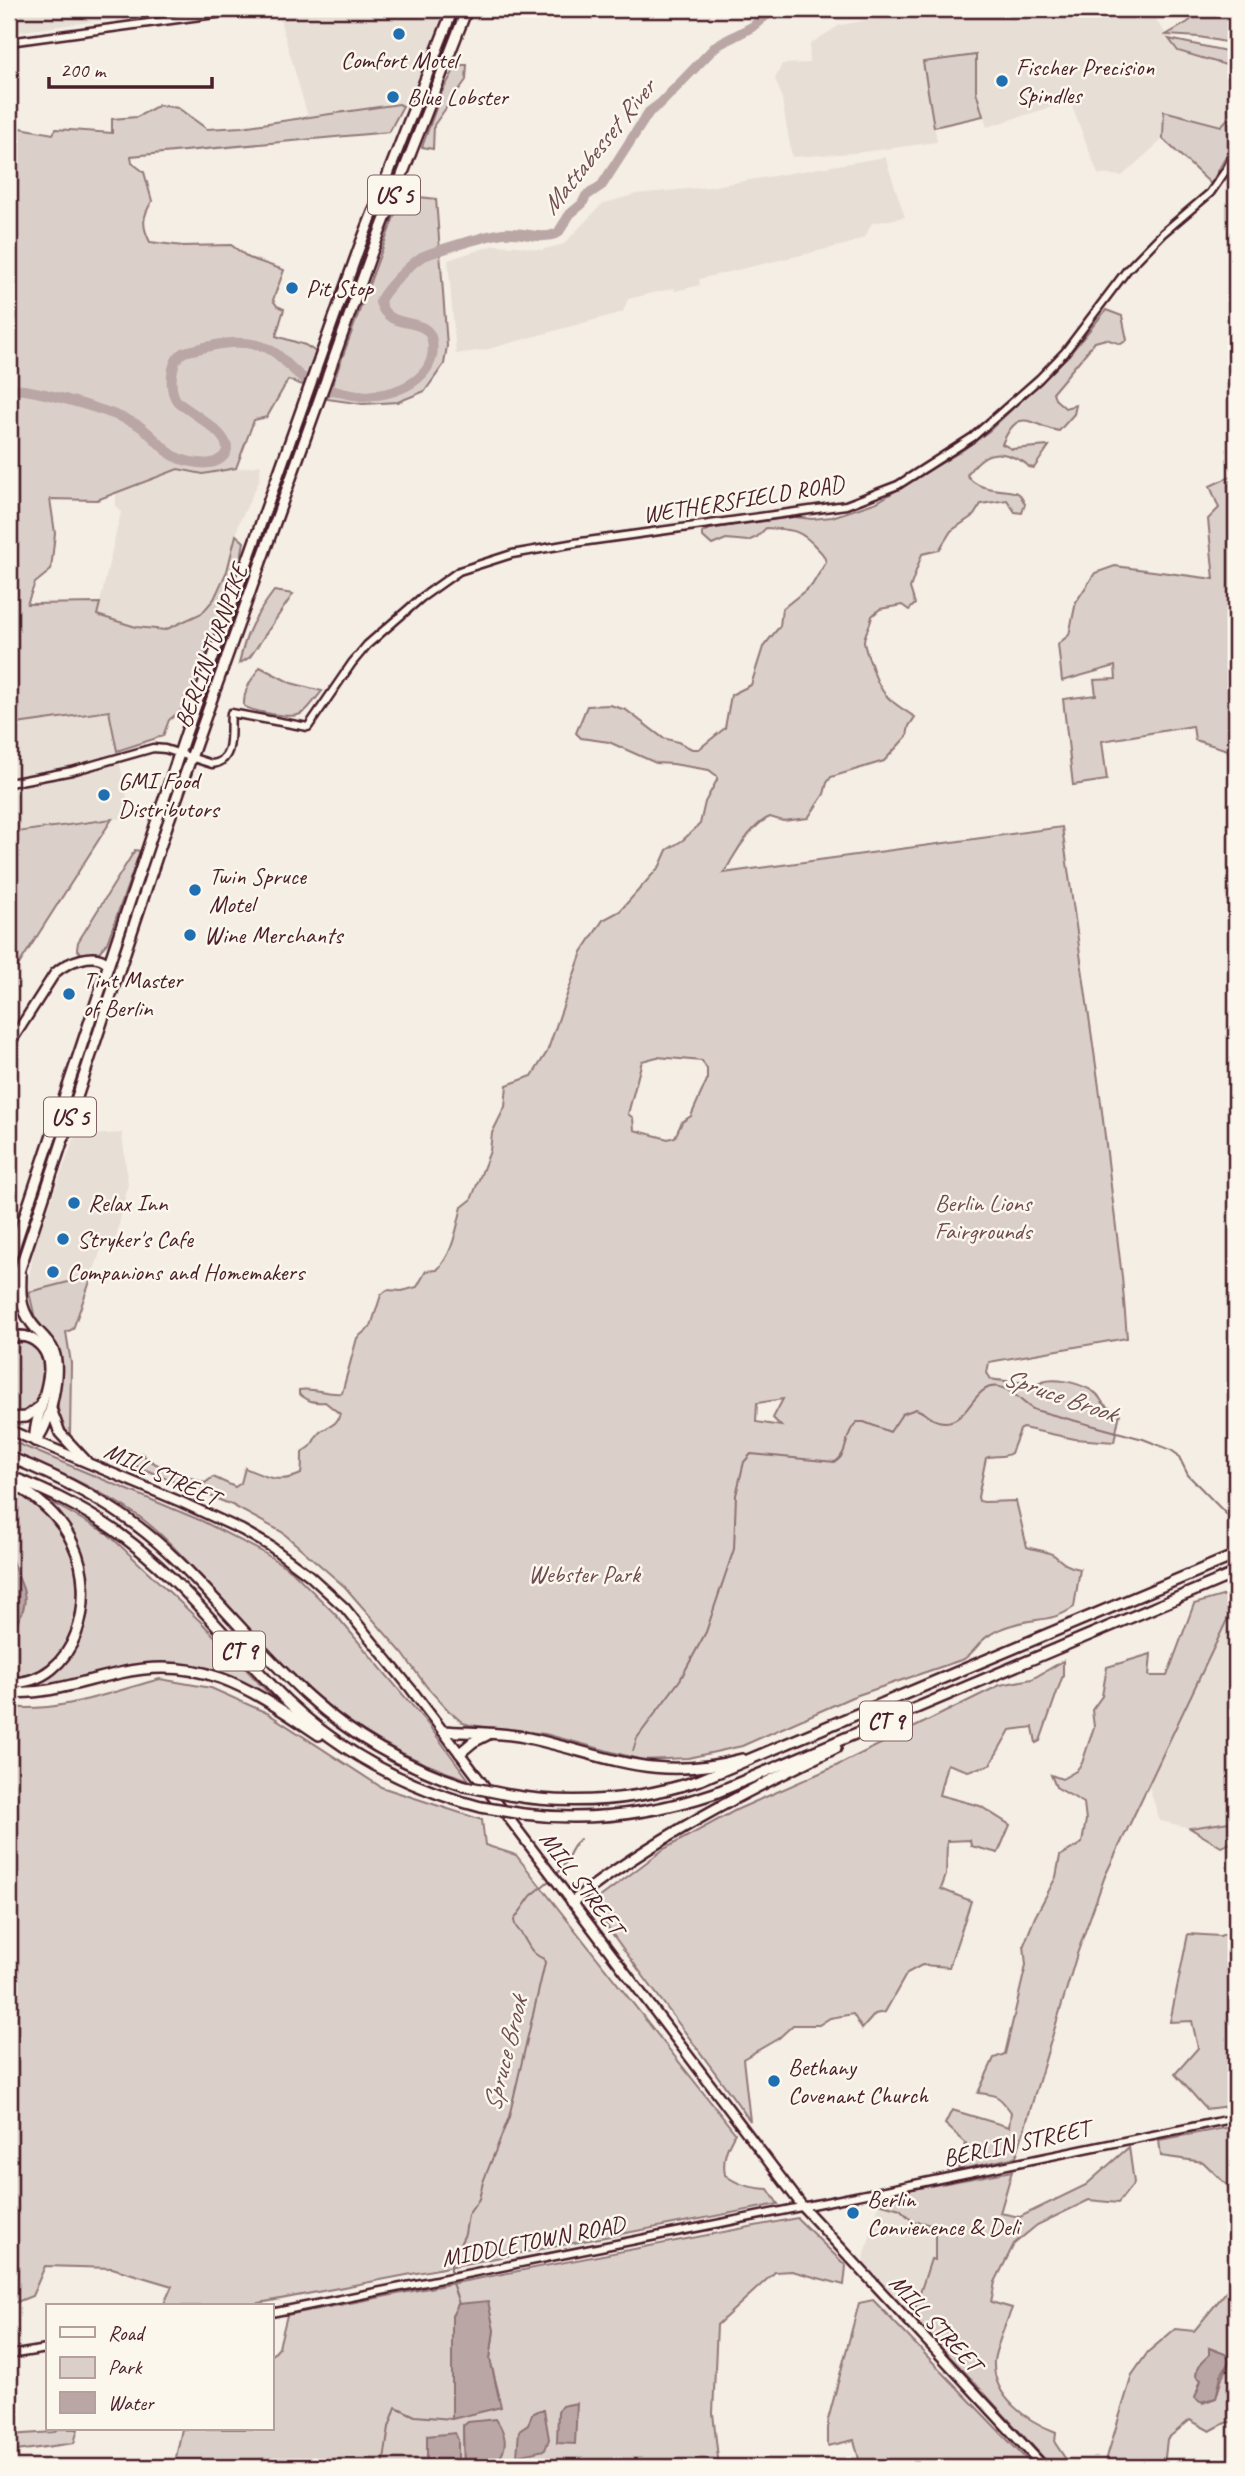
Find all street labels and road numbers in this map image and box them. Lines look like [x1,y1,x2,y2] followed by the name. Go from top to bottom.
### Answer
[368,176,420,214] road number: US 5
[641,468,848,530] street label: WETHERSFIELD ROAD
[168,558,255,732] street label: BERLIN TURNPIKE
[44,1098,96,1136] road number: US 5
[100,1435,229,1515] street label: MILL STREET
[213,1632,265,1670] road number: CT 9
[860,1702,912,1740] road number: CT 9
[533,1825,634,1945] street label: MILL STREET
[940,2112,1098,2173] street label: BERLIN STREET
[439,2208,629,2273] street label: MIDDLETOWN ROAD
[883,2268,992,2382] street label: MILL STREET

